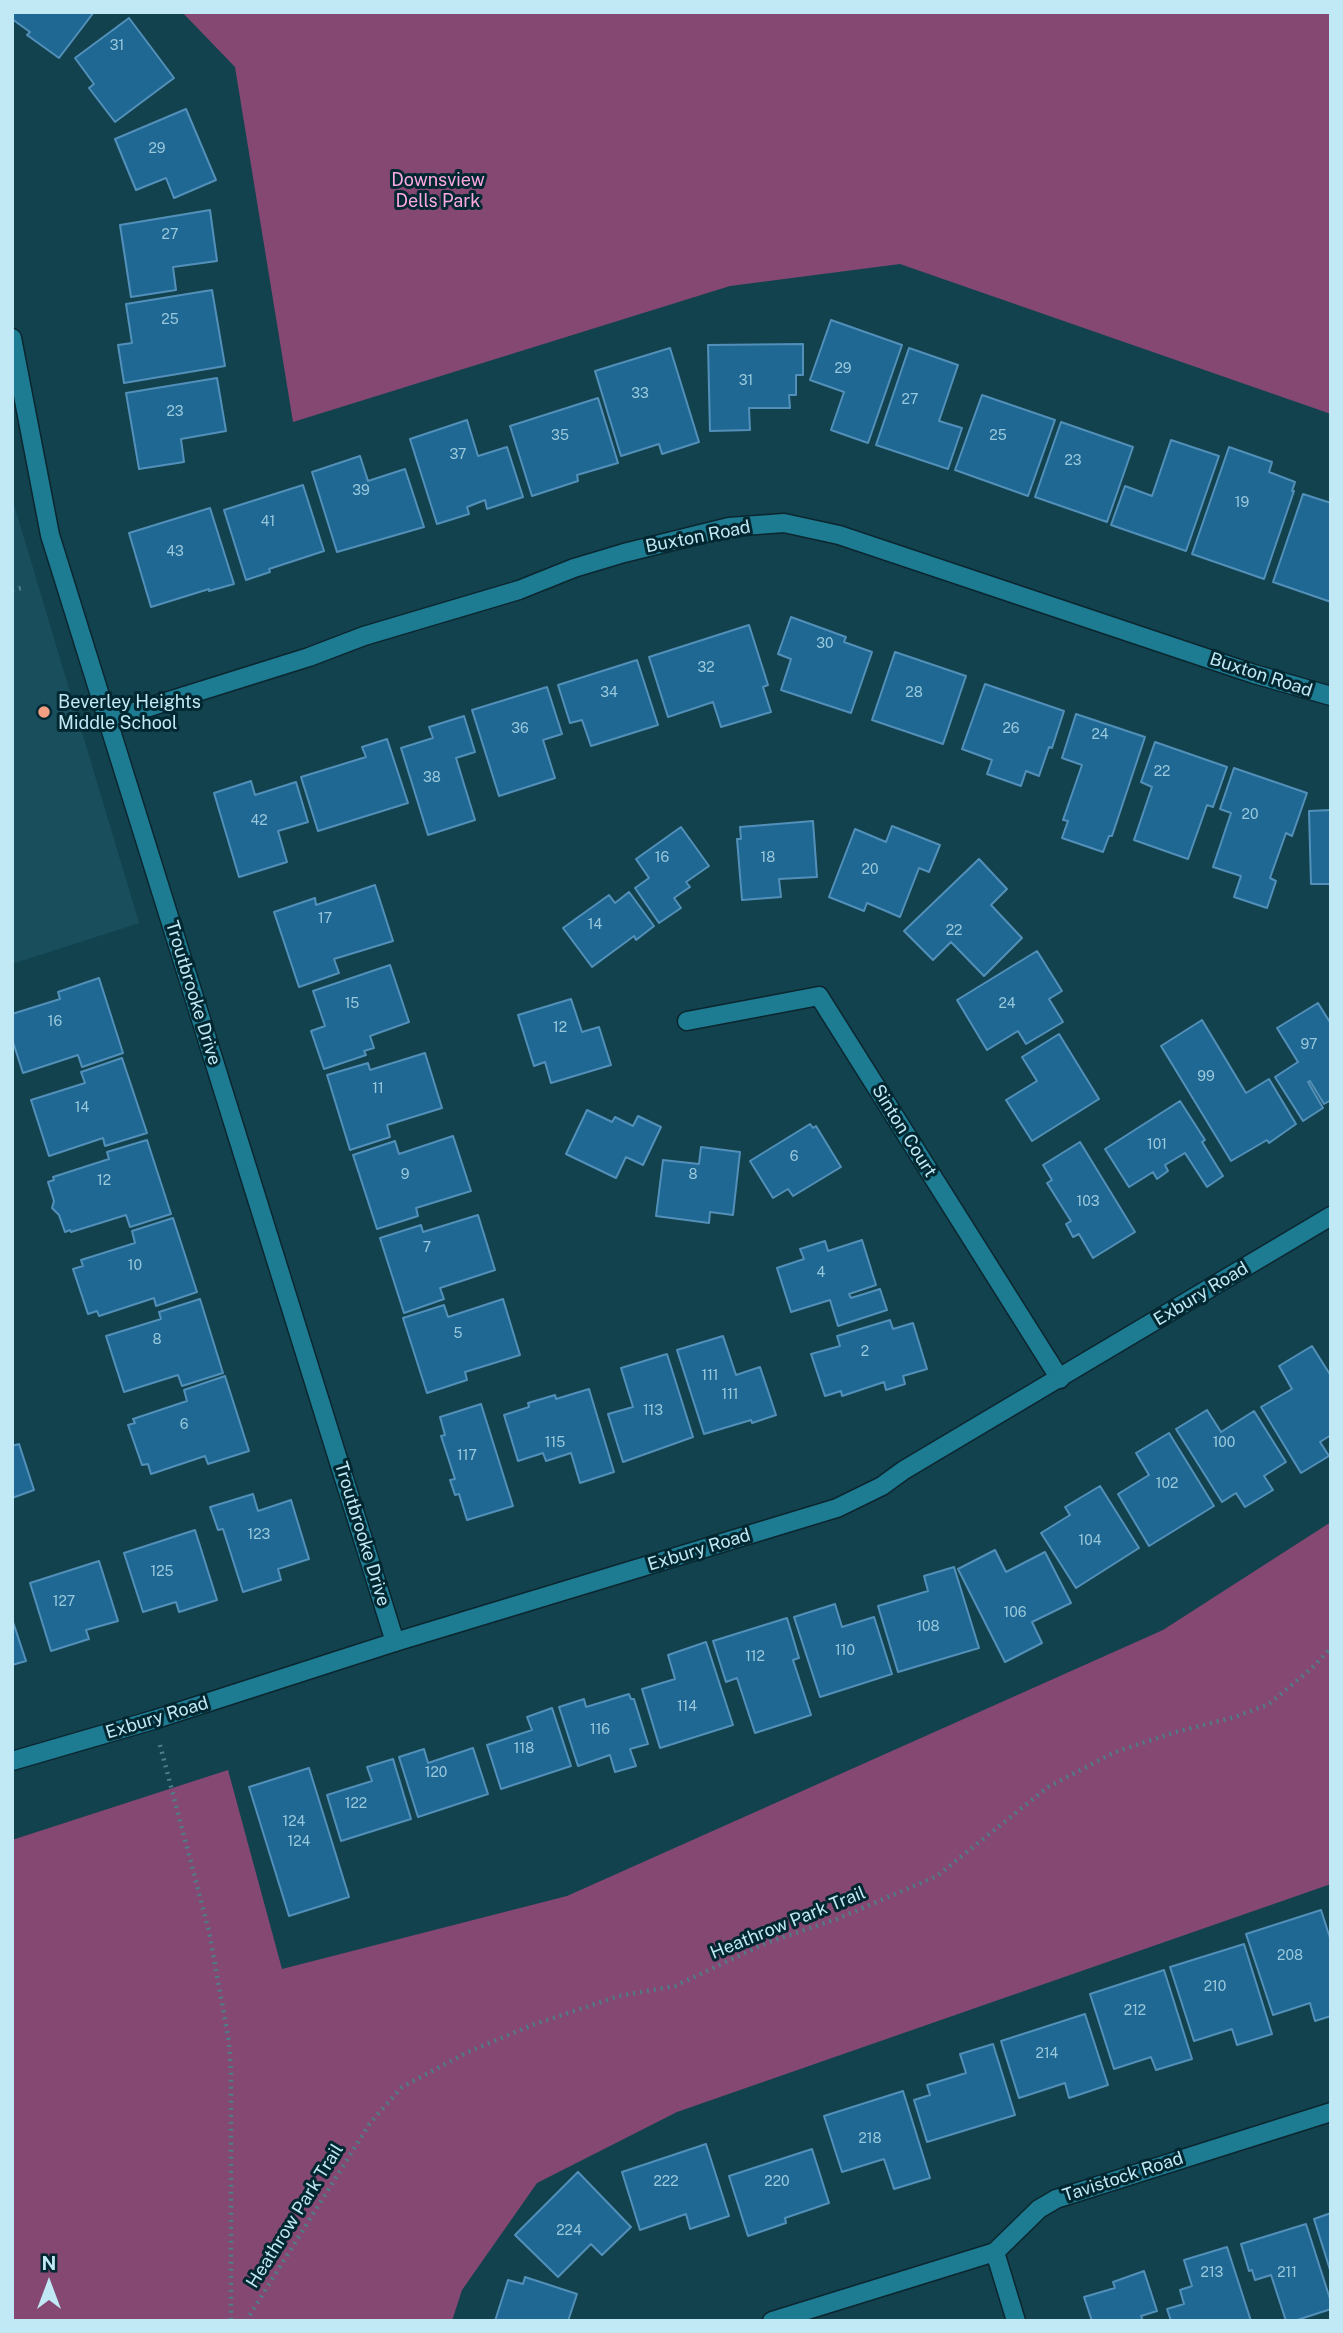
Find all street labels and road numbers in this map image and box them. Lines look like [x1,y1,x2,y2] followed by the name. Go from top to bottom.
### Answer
[644,516,752,558] street label: Buxton Road
[1207,648,1315,702] street label: Buxton Road
[161,918,225,1068] street label: Troutbrooke Drive
[867,1081,941,1181] street label: Sinton Court
[1150,1257,1252,1331] street label: Exbury Road
[330,1459,394,1609] street label: Troutbrooke Drive
[645,1524,753,1576] street label: Exbury Road
[103,1692,211,1744] street label: Exbury Road
[707,1882,869,1964] street label: Heathrow Park Trail
[242,2140,348,2292] street label: Heathrow Park Trail
[1060,2147,1186,2207] street label: Tavistock Road

